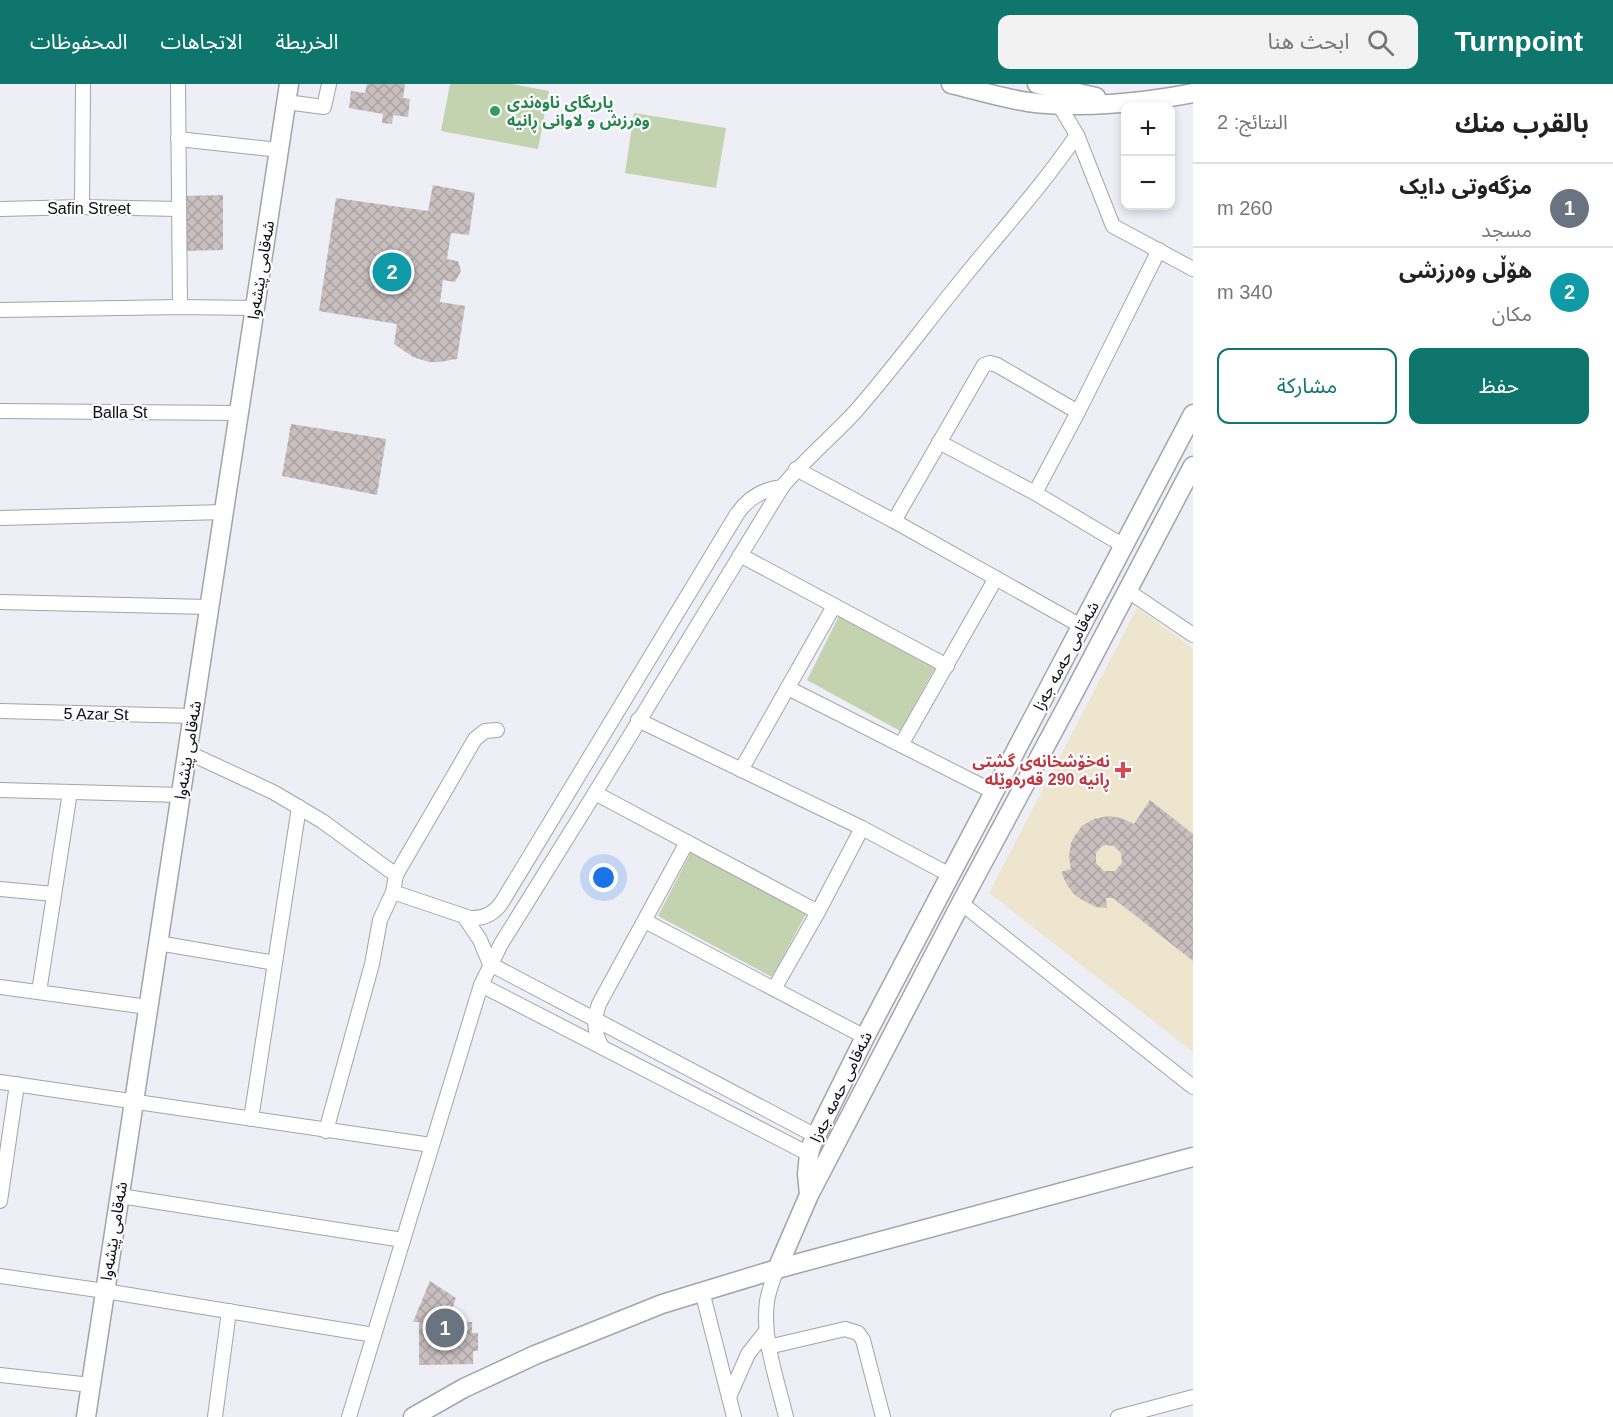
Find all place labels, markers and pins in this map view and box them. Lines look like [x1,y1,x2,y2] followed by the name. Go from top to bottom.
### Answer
[507,94,650,134] place label: یاریگای ناوەندی وەرزش و لاوانی ڕانیە
[488,104,502,118] marker: یاریگای ناوەندی وەرزش و لاوانی ڕانیە
[372,250,412,294] pin: 2
[972,753,1110,793] place label: نەخۆشخانەی گشتی ڕانیە 290 قەرەوێلە
[1114,761,1132,779] marker: نەخۆشخانەی گشتی ڕانیە 290 قەرەوێلە
[426,1306,464,1350] pin: 1

